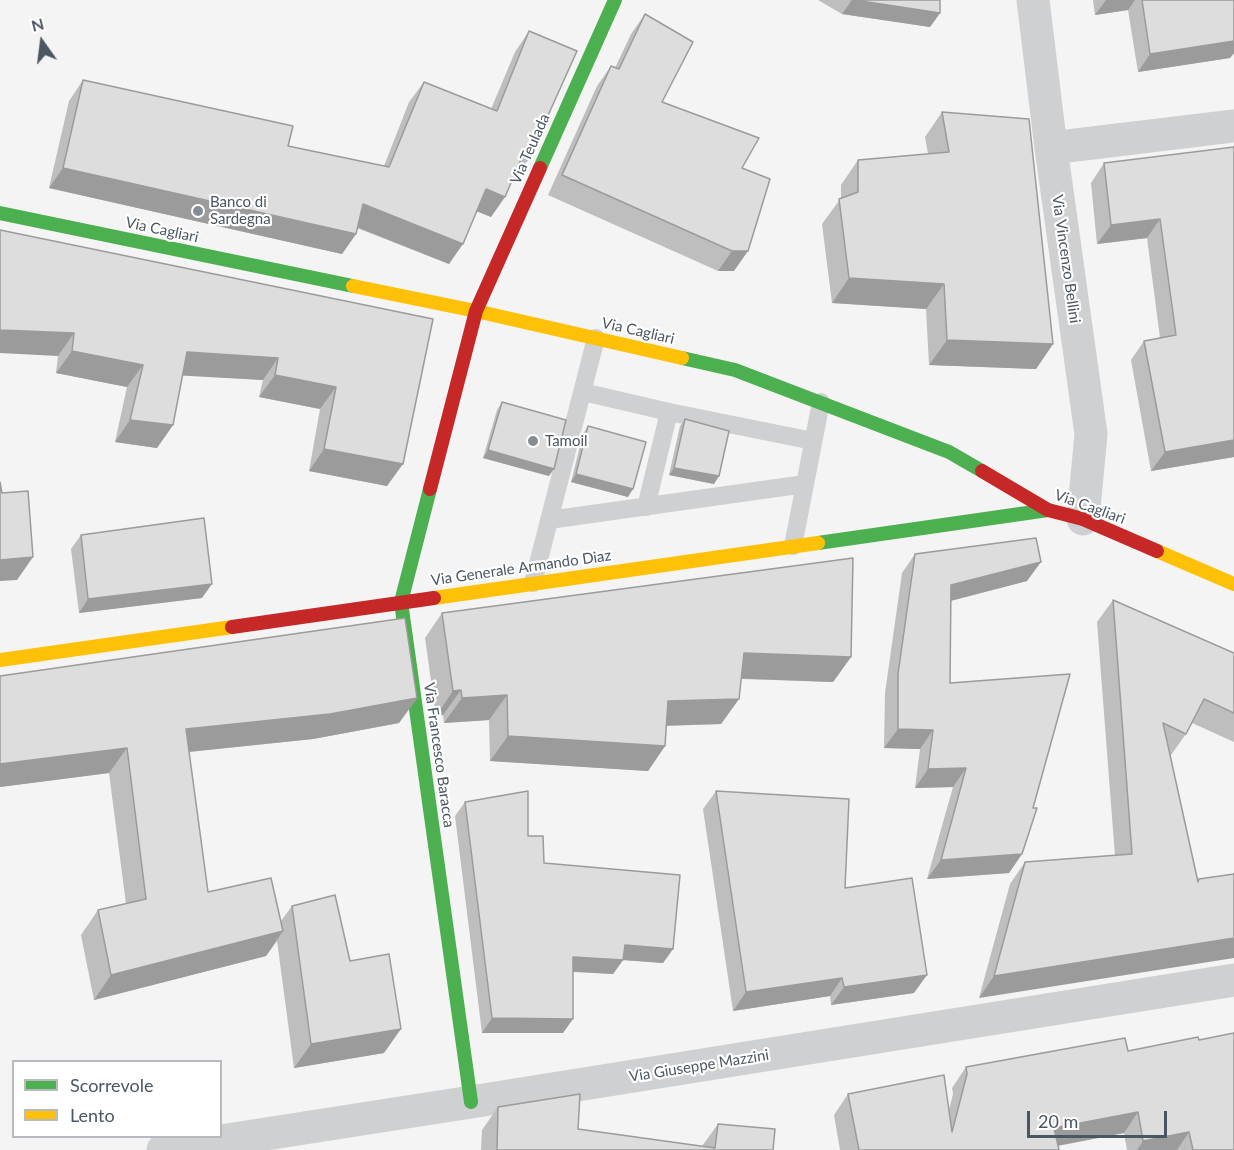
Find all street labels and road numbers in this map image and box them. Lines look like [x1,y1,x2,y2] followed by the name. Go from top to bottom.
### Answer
[506,111,554,187] street label: Via Teulada
[1048,194,1084,324] street label: Via Vincenzo Bellini
[124,214,200,246] street label: Via Cagliari
[600,314,676,348] street label: Via Cagliari
[1052,486,1128,528] street label: Via Cagliari
[430,546,612,590] street label: Via Generale Armando Diaz
[420,681,458,829] street label: Via Francesco Baracca
[628,1046,770,1086] street label: Via Giuseppe Mazzini

